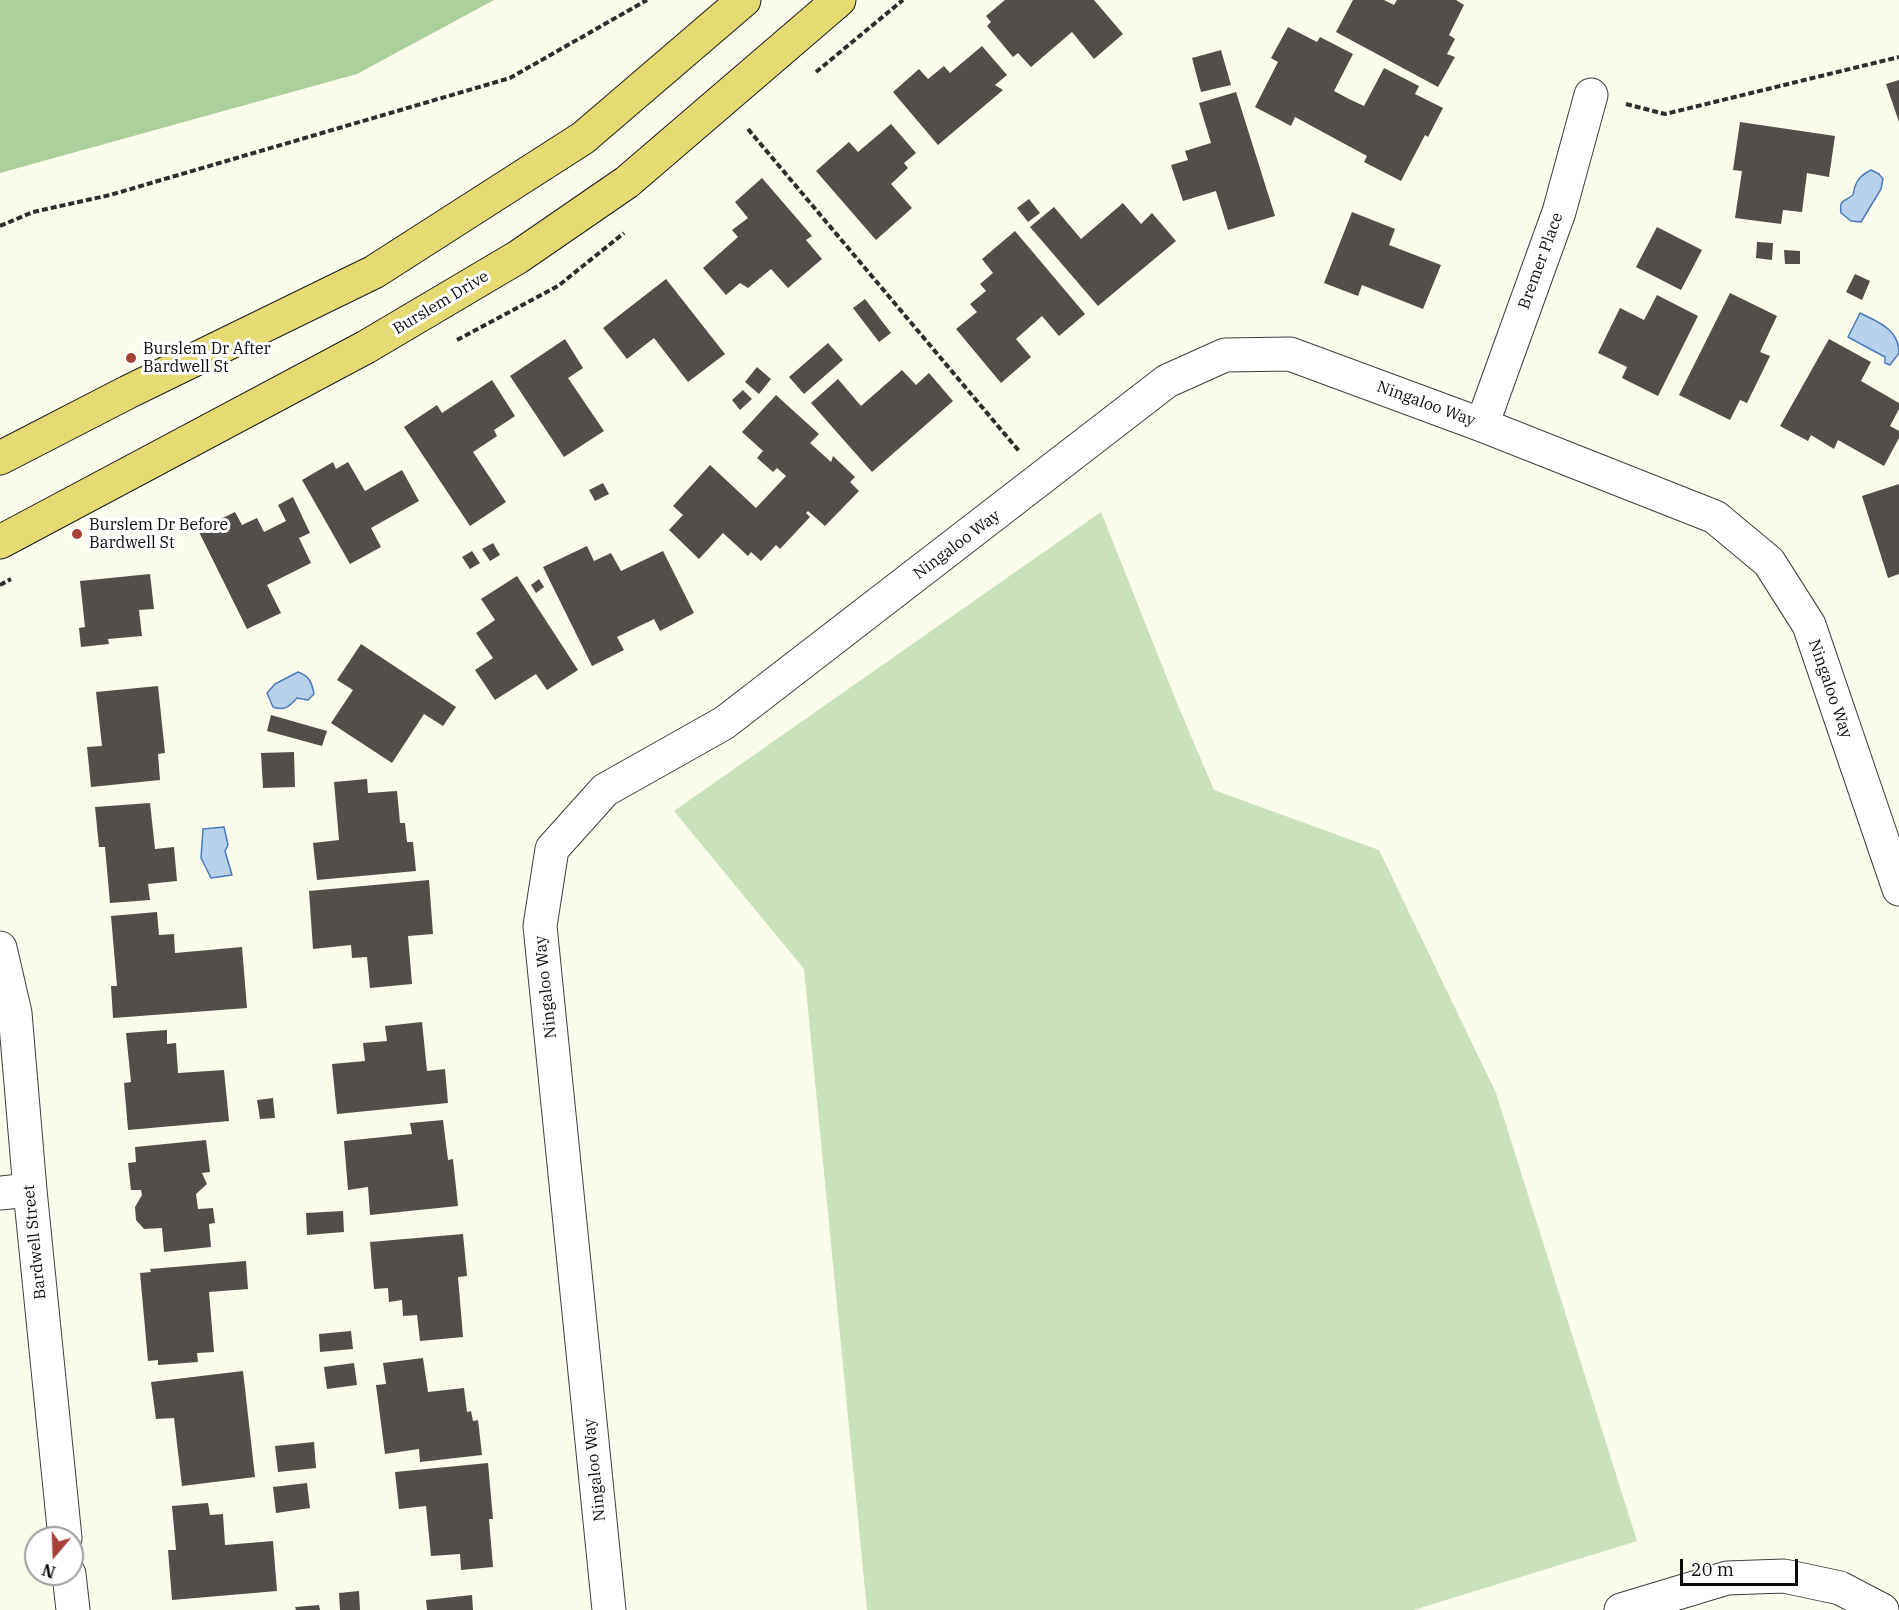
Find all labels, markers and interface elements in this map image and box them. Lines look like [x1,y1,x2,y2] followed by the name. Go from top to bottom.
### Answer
[1515,210,1567,312] street label: Bremer Place
[390,267,492,339] street label: Burslem Drive
[143,339,271,377] place label: Burslem Dr After Bardwell St
[124,351,138,365] marker: Burslem Dr After Bardwell St
[1374,377,1478,431] street label: Ningaloo Way
[910,506,1004,584] street label: Ningaloo Way
[89,515,228,553] place label: Burslem Dr Before Bardwell St
[70,527,84,541] marker: Burslem Dr Before Bardwell St
[1804,637,1856,741] street label: Ningaloo Way
[531,935,561,1039] street label: Ningaloo Way
[19,1184,51,1300] street label: Bardwell Street
[580,1418,610,1522] street label: Ningaloo Way
[24,1526,84,1586] north arrow
[1683,1547,1802,1585] scale bar
[1691,1558,1734,1581] text: 20 m
[40,1560,58,1583] text: N

